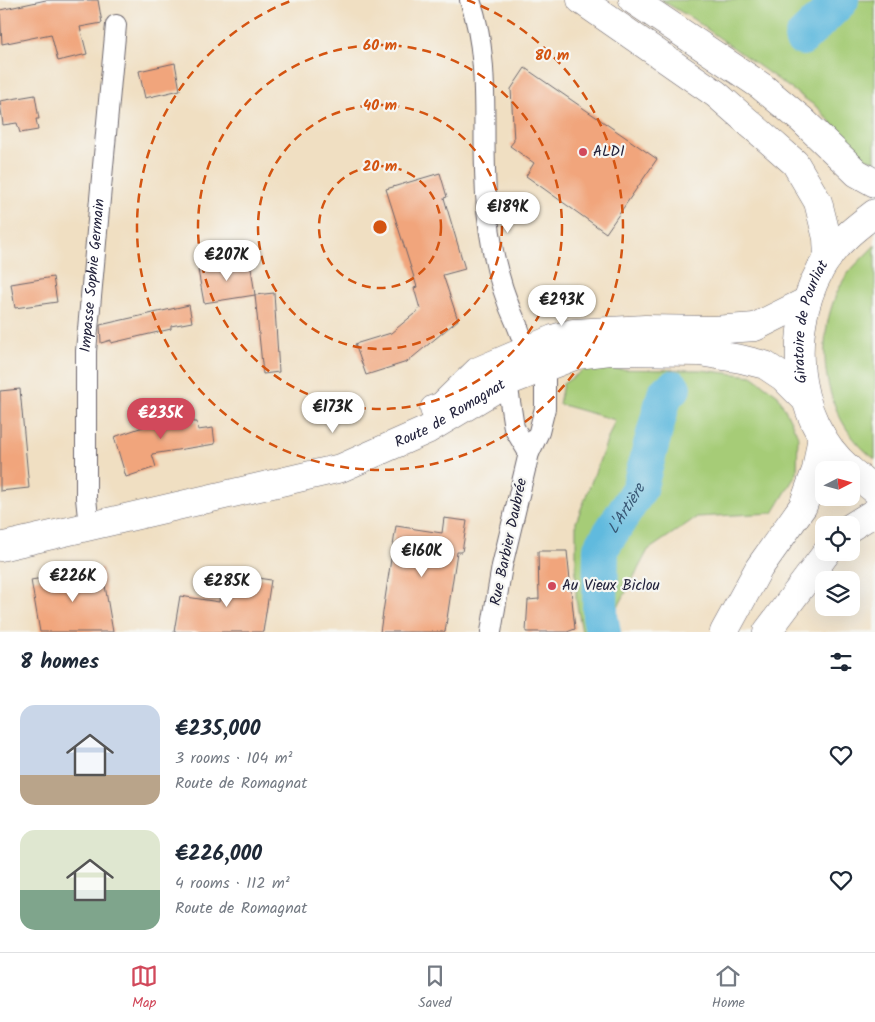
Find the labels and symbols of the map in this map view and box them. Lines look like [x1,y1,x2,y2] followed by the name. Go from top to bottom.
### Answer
[363,34,397,58] text: 60 m
[535,44,569,68] text: 80 m
[363,94,397,118] text: 40 m
[593,140,625,164] place label: ALDI
[577,146,589,158] marker: ALDI
[363,155,397,179] text: 20 m
[473,192,543,234] pin: €189K
[74,198,112,353] street label: Impasse Sophie Germain
[371,218,389,236] centre of rings
[192,240,262,282] pin: €207K
[788,255,835,385] street label: Giratoire de Pourliat
[527,284,597,327] pin: €293K
[391,373,511,455] street label: Route de Romagnat
[298,392,368,434] pin: €173K
[126,398,196,440] pin: €235K
[815,461,860,506] north arrow
[484,476,534,608] street label: Rue Barbier Daubrée
[601,480,653,539] water label: L'Artière
[387,536,457,578] pin: €160K
[38,560,108,603] pin: €226K
[192,566,262,608] pin: €285K
[562,574,660,598] place label: Au Vieux Biclou
[546,580,558,592] marker: Au Vieux Biclou

